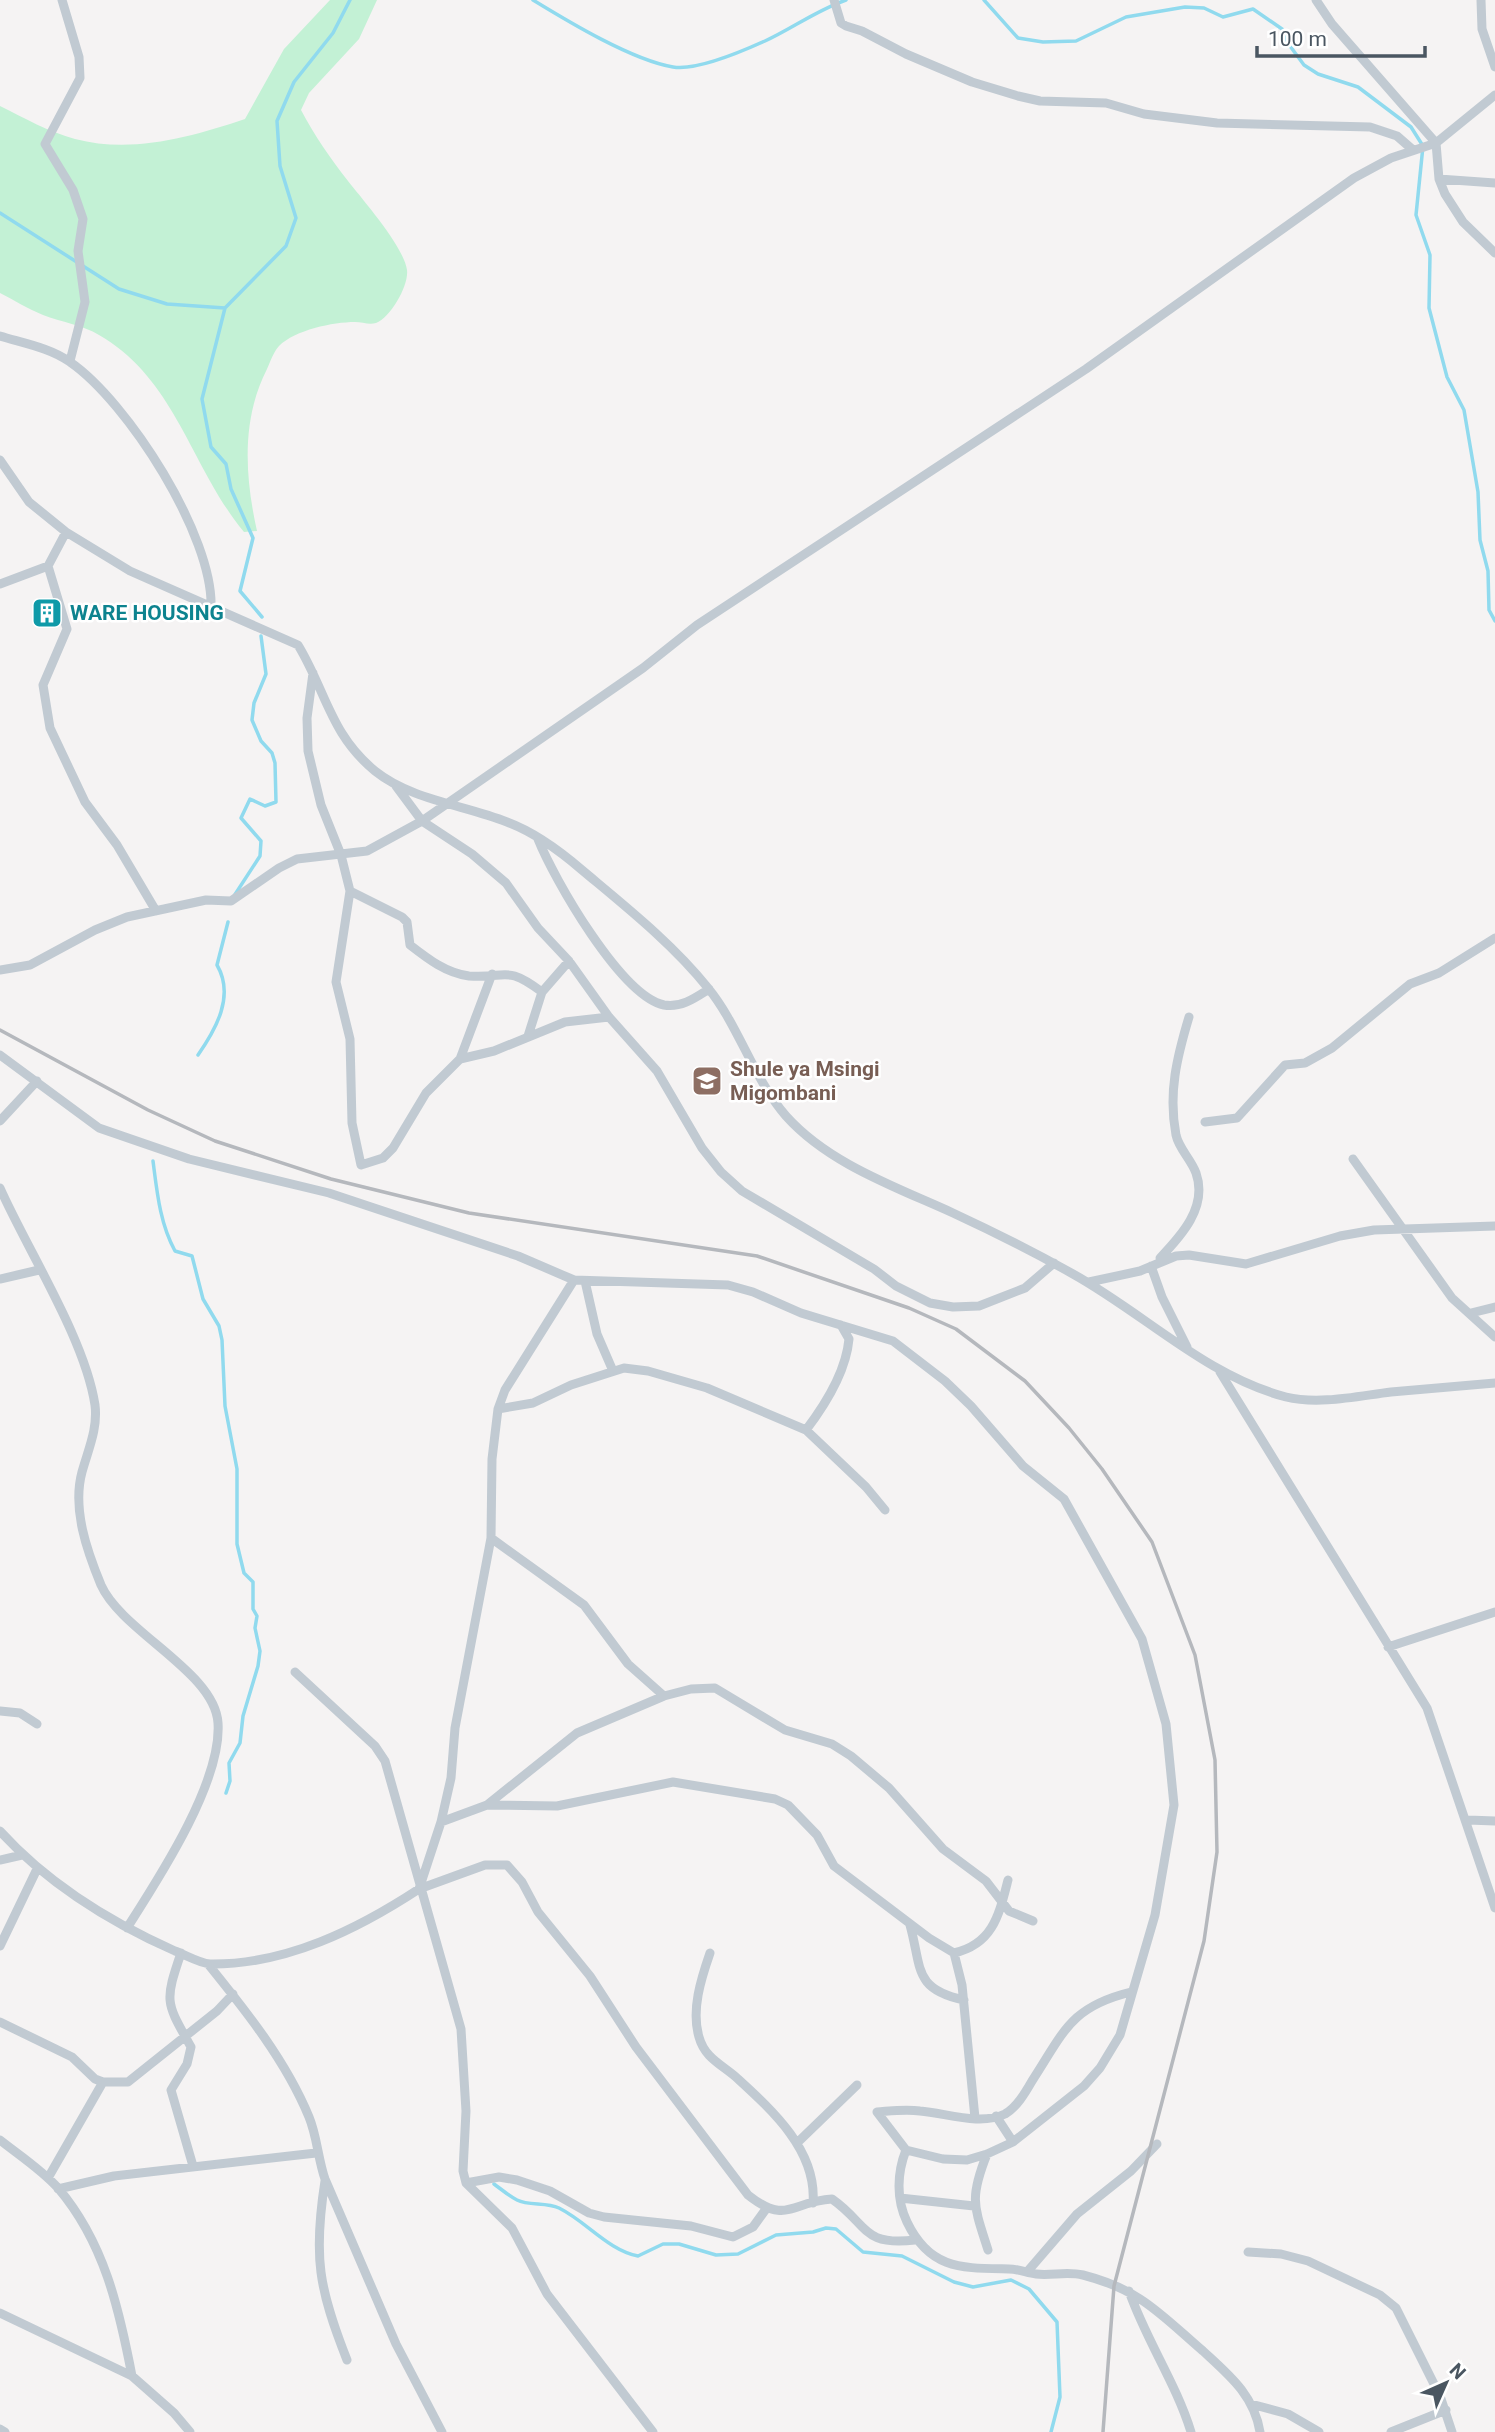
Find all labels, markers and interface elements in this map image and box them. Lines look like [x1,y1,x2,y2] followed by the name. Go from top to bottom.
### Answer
[1257,14,1425,58] scale bar
[1268,27,1327,51] text: 100 m
[30,596,64,630] building icon: WARE HOUSING
[70,601,224,625] place label: WARE HOUSING
[730,1057,880,1105] place label: Shule ya Msingi Migombani
[690,1064,724,1098] school or university icon: Shule ya Msingi Migombani
[1411,2348,1481,2418] north arrow
[1445,2358,1471,2384] text: N

